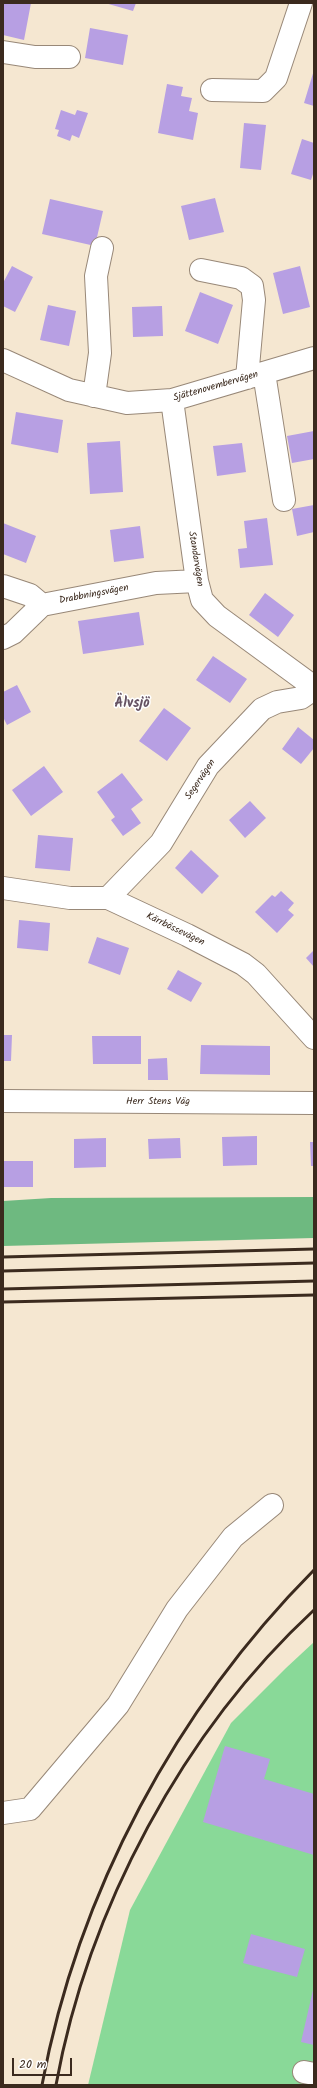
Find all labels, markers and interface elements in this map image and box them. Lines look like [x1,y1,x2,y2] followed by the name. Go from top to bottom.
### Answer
[172,369,260,405] street label: Sjättenovembervägen
[185,531,205,587] street label: Standarvägen
[58,582,130,608] street label: Drabbningsvägen
[115,697,149,713] district label: Älvsjö
[183,758,219,802] street label: Segervägen
[144,911,206,949] street label: Kärrbössevägen
[126,1096,190,1108] street label: Herr Stens Väg
[14,2050,74,2076] scale bar
[19,2055,46,2074] text: 20 m

